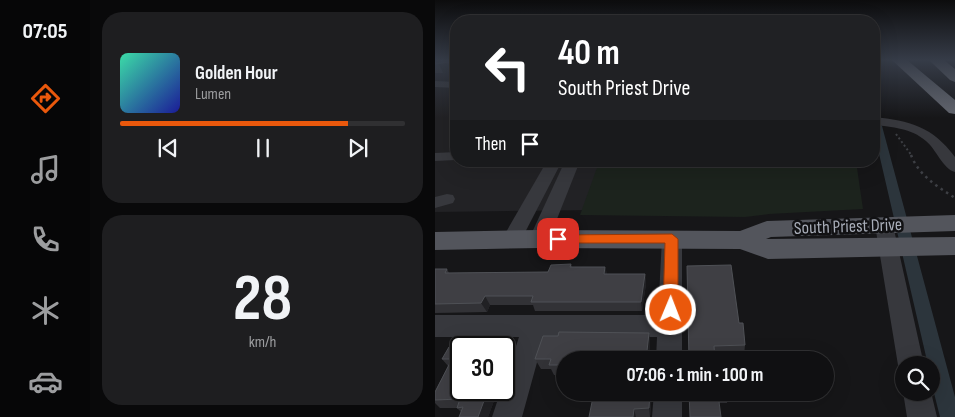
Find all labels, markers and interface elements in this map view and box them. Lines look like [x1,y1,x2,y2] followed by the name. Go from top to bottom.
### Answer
[22,18,68,45] text: 07:05
[558,32,620,75] text: 40 m
[475,35,540,100] icon: left
[195,62,278,85] text: Golden Hour
[558,75,690,102] text: South Priest Drive
[28,81,63,116] icon: directions
[195,85,231,104] text: Lumen
[516,130,544,158] icon: arrive
[475,133,506,156] text: Then
[154,134,182,162] icon: previous
[249,134,277,162] icon: pause
[344,134,372,162] icon: next
[28,152,63,187] icon: music
[794,214,903,239] street label: South Priest Drive
[537,218,579,260] pin
[28,222,63,257] icon: phone
[544,225,572,253] icon: arrive
[233,261,292,339] text: 28
[644,283,696,335] position arrow
[28,293,63,328] icon: climate
[249,333,276,352] text: km/h
[450,336,515,401] speed limit sign: 30
[895,356,940,401] map controls
[895,356,940,401] button: search
[28,364,63,399] icon: car
[627,364,763,387] text: 07:06 · 1 min · 100 m

